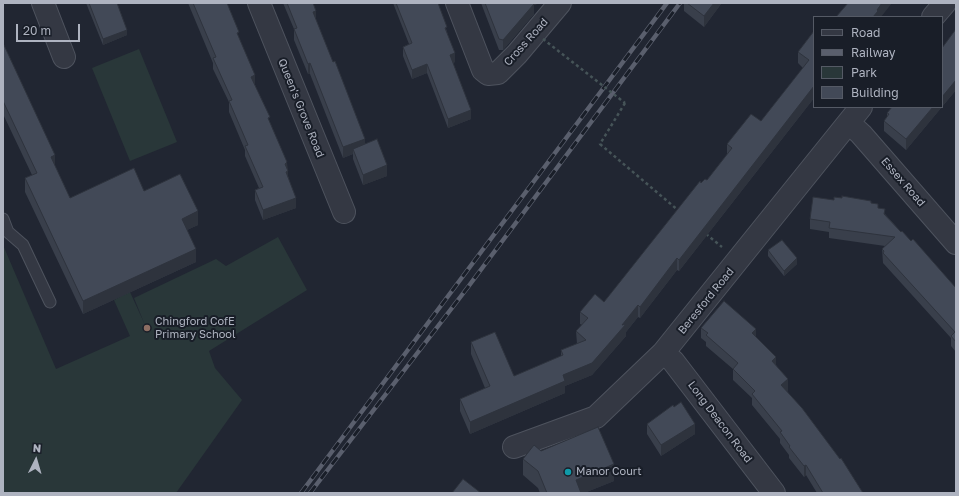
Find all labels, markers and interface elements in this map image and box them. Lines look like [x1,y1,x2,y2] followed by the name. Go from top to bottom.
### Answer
[501,15,551,69] street label: Cross Road
[18,16,82,42] scale bar
[813,16,943,108] legend
[23,23,51,38] text: 20 m
[851,25,880,40] text: Road
[851,45,896,60] text: Railway
[275,57,327,159] street label: Queen's Grove Road
[851,65,877,80] text: Park
[851,85,899,100] text: Building
[878,155,928,209] street label: Essex Road
[675,265,737,337] street label: Beresford Road
[155,315,235,341] place label: Chingford CofE Primary School
[142,323,152,333] marker: Chingford CofE Primary School
[685,379,755,465] street label: Long Deacon Road
[16,440,56,480] north arrow
[32,441,42,454] text: N
[576,465,642,479] place label: Manor Court
[563,467,573,477] marker: Manor Court

